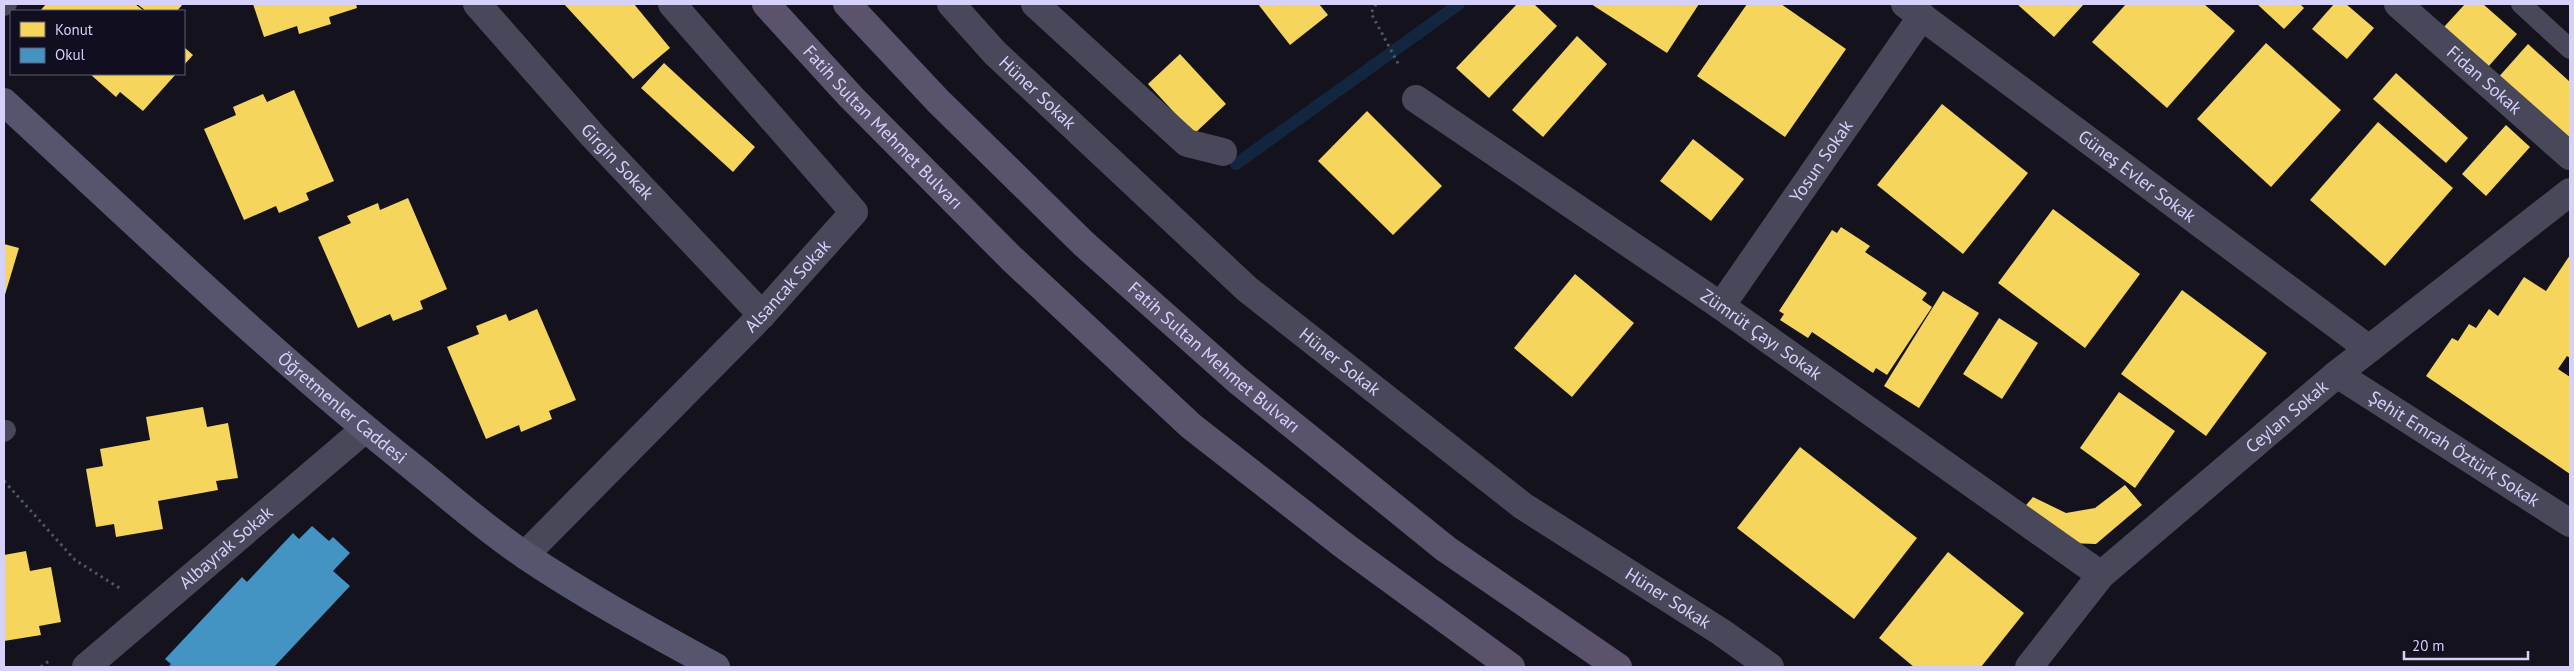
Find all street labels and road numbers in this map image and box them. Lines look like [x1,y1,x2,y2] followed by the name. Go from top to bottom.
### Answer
[798,40,968,214] street label: Fatih Sultan Mehmet Bulvarı
[2442,40,2527,119] street label: Fidan Sokak
[994,51,1081,134] street label: Hüner Sokak
[1784,115,1858,207] street label: Yosun Sokak
[576,118,659,205] street label: Girgin Sokak
[2074,125,2201,228] street label: Güneş Evler Sokak
[739,234,835,337] street label: Alsancak Sokak
[1123,277,1305,438] street label: Fatih Sultan Mehmet Bulvarı
[1696,284,1827,385] street label: Zümrüt Çayı Sokak
[1295,322,1386,401] street label: Hüner Sokak
[273,346,412,469] street label: Öğretmenler Caddesi
[2241,375,2333,458] street label: Ceylan Sokak
[2365,385,2545,512] street label: Şehit Emrah Öztürk Sokak
[174,500,278,594] street label: Albayrak Sokak
[1621,562,1716,634] street label: Hüner Sokak

